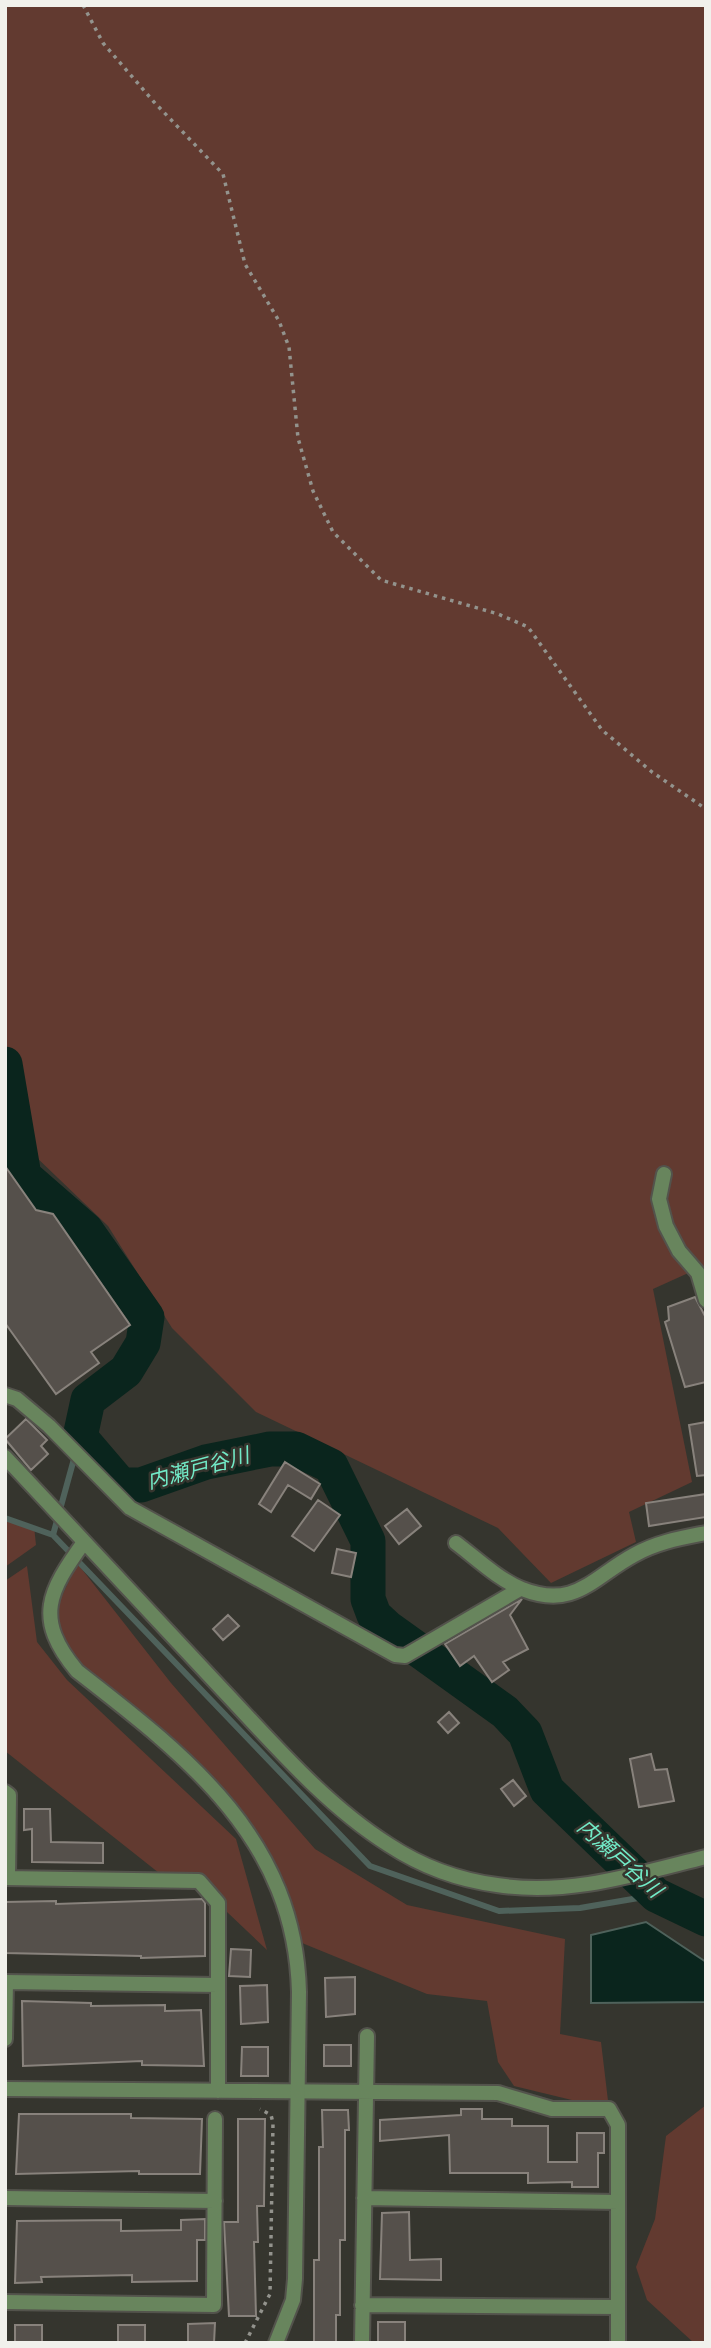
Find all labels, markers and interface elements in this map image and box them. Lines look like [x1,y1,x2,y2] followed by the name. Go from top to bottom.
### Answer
[144,1443,254,1493] water label: 内瀬戸谷川
[573,1814,668,1903] water label: 内瀬戸谷川

